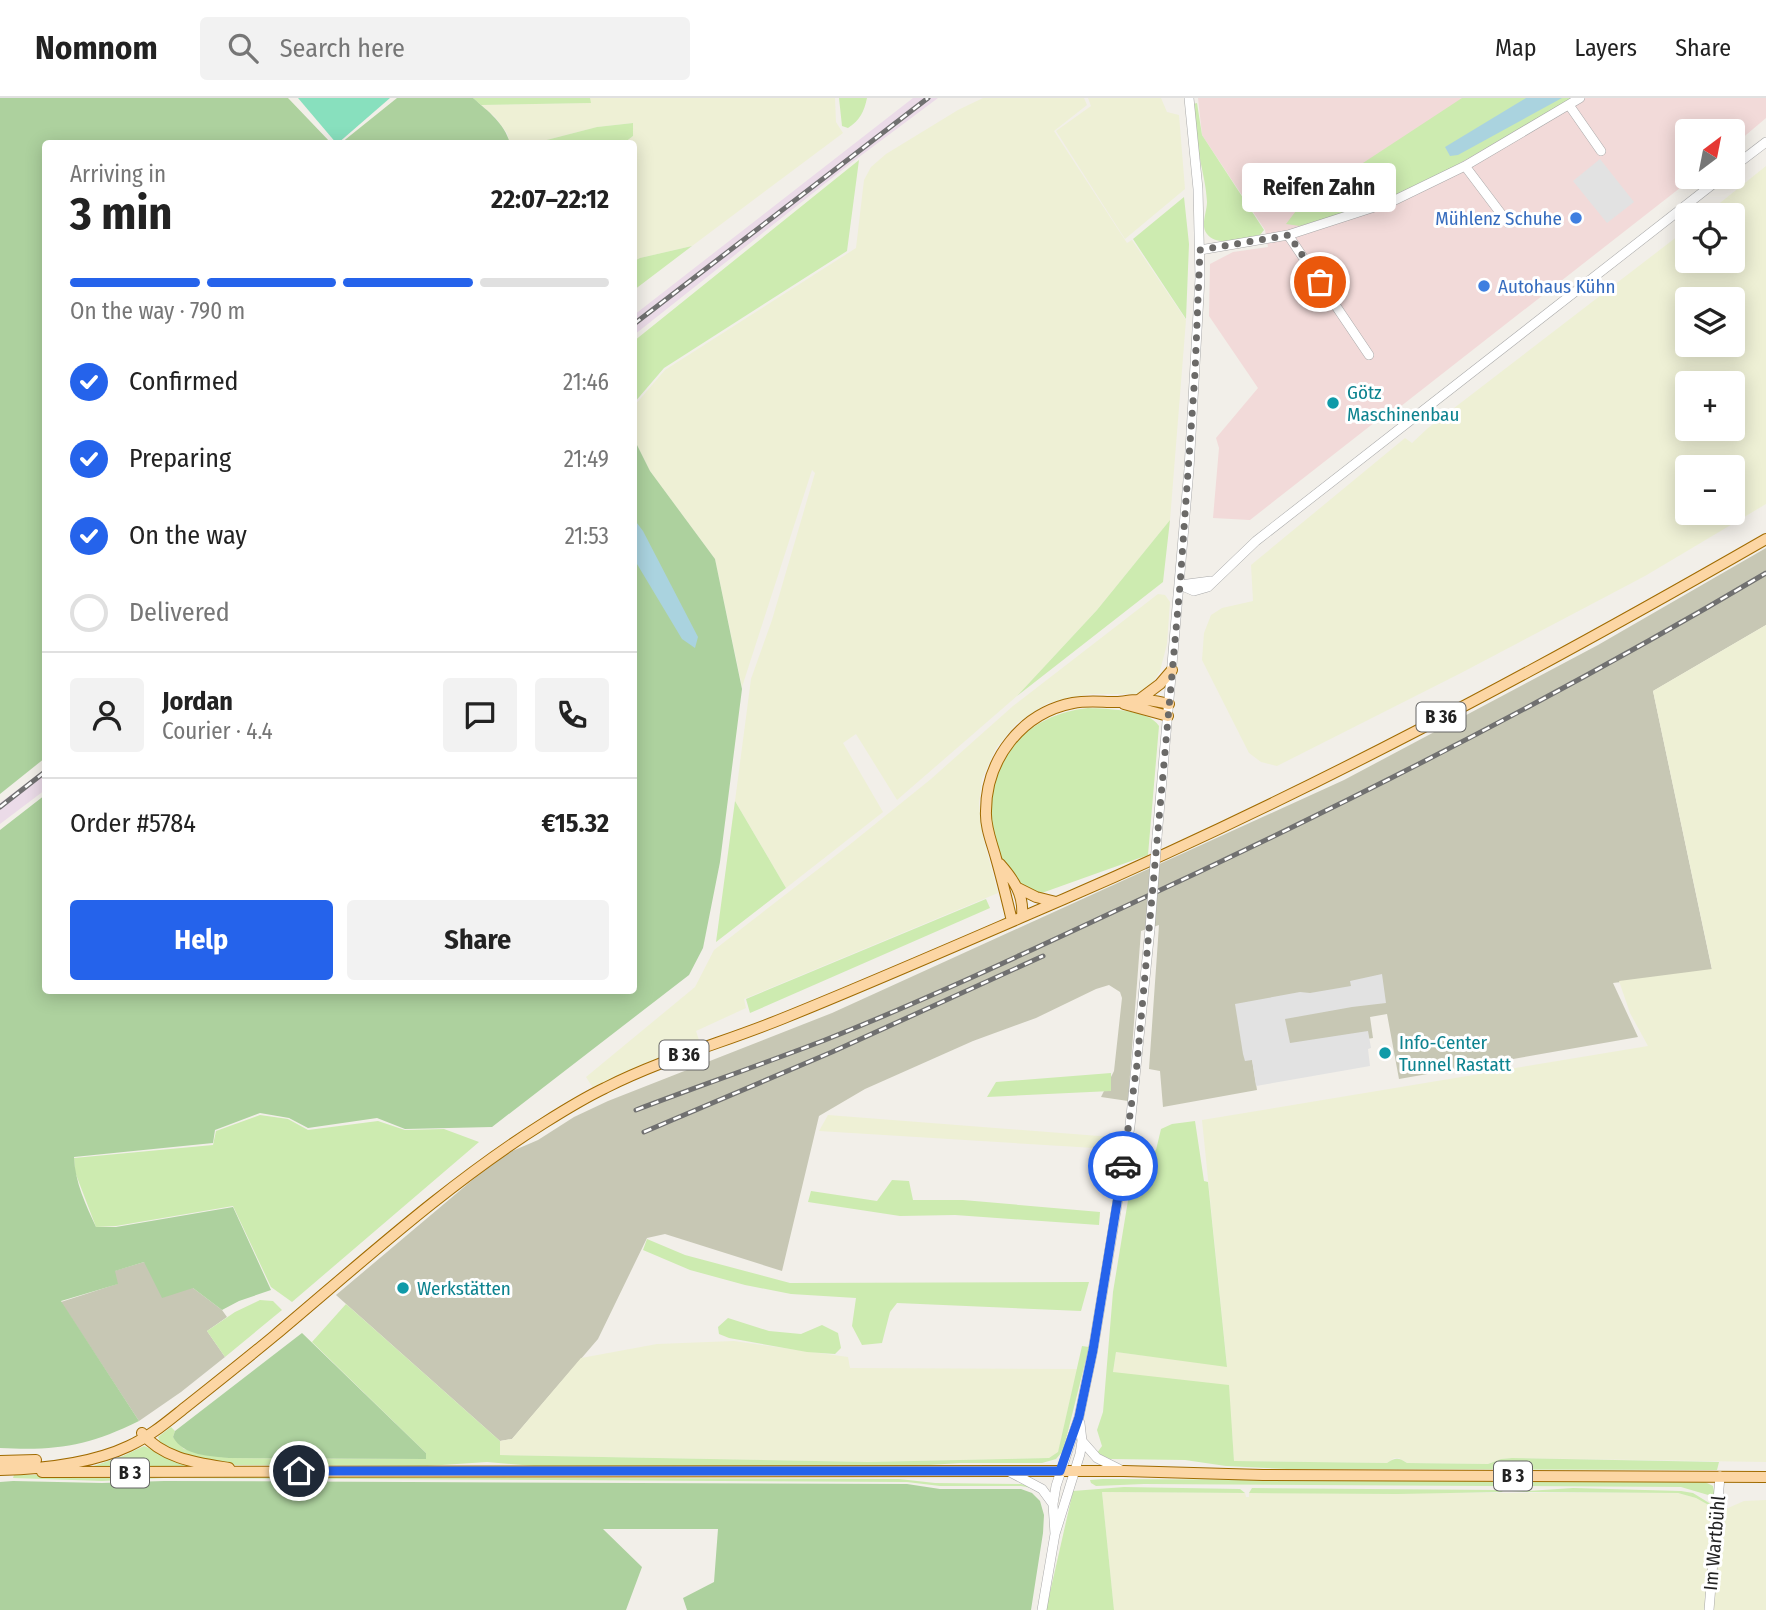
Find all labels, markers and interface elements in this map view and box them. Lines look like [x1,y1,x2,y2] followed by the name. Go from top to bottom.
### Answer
[200,17,690,80] search box
[35,28,158,68] text: Nomnom
[224,29,262,67] icon: search
[280,33,405,64] text: Search here
[1495,34,1537,62] text: Map
[1575,34,1637,62] text: Layers
[1675,34,1731,62] text: Share
[1675,119,1745,189] north arrow
[1675,119,1745,525] map controls
[70,160,166,188] text: Arriving in
[1243,163,1397,212] callout: Reifen Zahn
[1263,173,1375,201] text: Reifen Zahn
[491,184,609,215] text: 22:07–22:12
[70,186,172,241] text: 3 min
[1675,203,1745,273] button: locate
[1435,207,1562,230] place label: Mühlenz Schuhe
[1568,210,1584,226] marker: Mühlenz Schuhe
[1290,252,1350,312] pin
[1301,263,1339,301] icon: bag
[1498,275,1616,298] place label: Autohaus Kühn
[1476,278,1492,294] marker: Autohaus Kühn
[1675,287,1745,357] button: layers
[70,297,245,325] text: On the way · 790 m
[70,363,108,401] icon: check
[129,366,239,397] text: Confirmed
[563,368,609,396] text: 21:46
[1675,371,1745,441] button: +
[1347,381,1459,426] place label: Götz Maschinenbau
[1325,395,1341,411] marker: Götz Maschinenbau
[70,440,108,478] icon: check
[129,443,231,474] text: Preparing
[564,445,609,473] text: 21:49
[1675,455,1745,525] button: −
[70,517,108,555] icon: check
[129,520,247,551] text: On the way
[565,522,609,550] text: 21:53
[129,597,230,628] text: Delivered
[70,678,144,752] button: person
[443,678,517,752] button: chat
[535,678,609,752] button: phone
[162,686,233,717] text: Jordan
[1416,702,1466,732] road number: B 36
[162,717,273,745] text: Courier · 4.4
[70,808,196,839] text: Order #5784
[542,808,609,839] text: €15.32
[70,900,333,980] button: Help
[347,900,609,980] button: Share
[1399,1031,1512,1076] place label: Info-Center Tunnel Rastatt
[660,1040,708,1070] road number: B 36
[1377,1045,1393,1061] marker: Info-Center Tunnel Rastatt
[1088,1131,1158,1201] courier
[1104,1147,1142,1185] icon: car
[417,1277,511,1300] place label: Werkstätten
[395,1280,411,1296] marker: Werkstätten
[269,1441,329,1501] pin
[280,1452,318,1490] icon: home
[111,1458,149,1488] road number: B 3
[1494,1462,1532,1490] road number: B 3
[1699,1495,1730,1591] street label: Im Wartbühl

